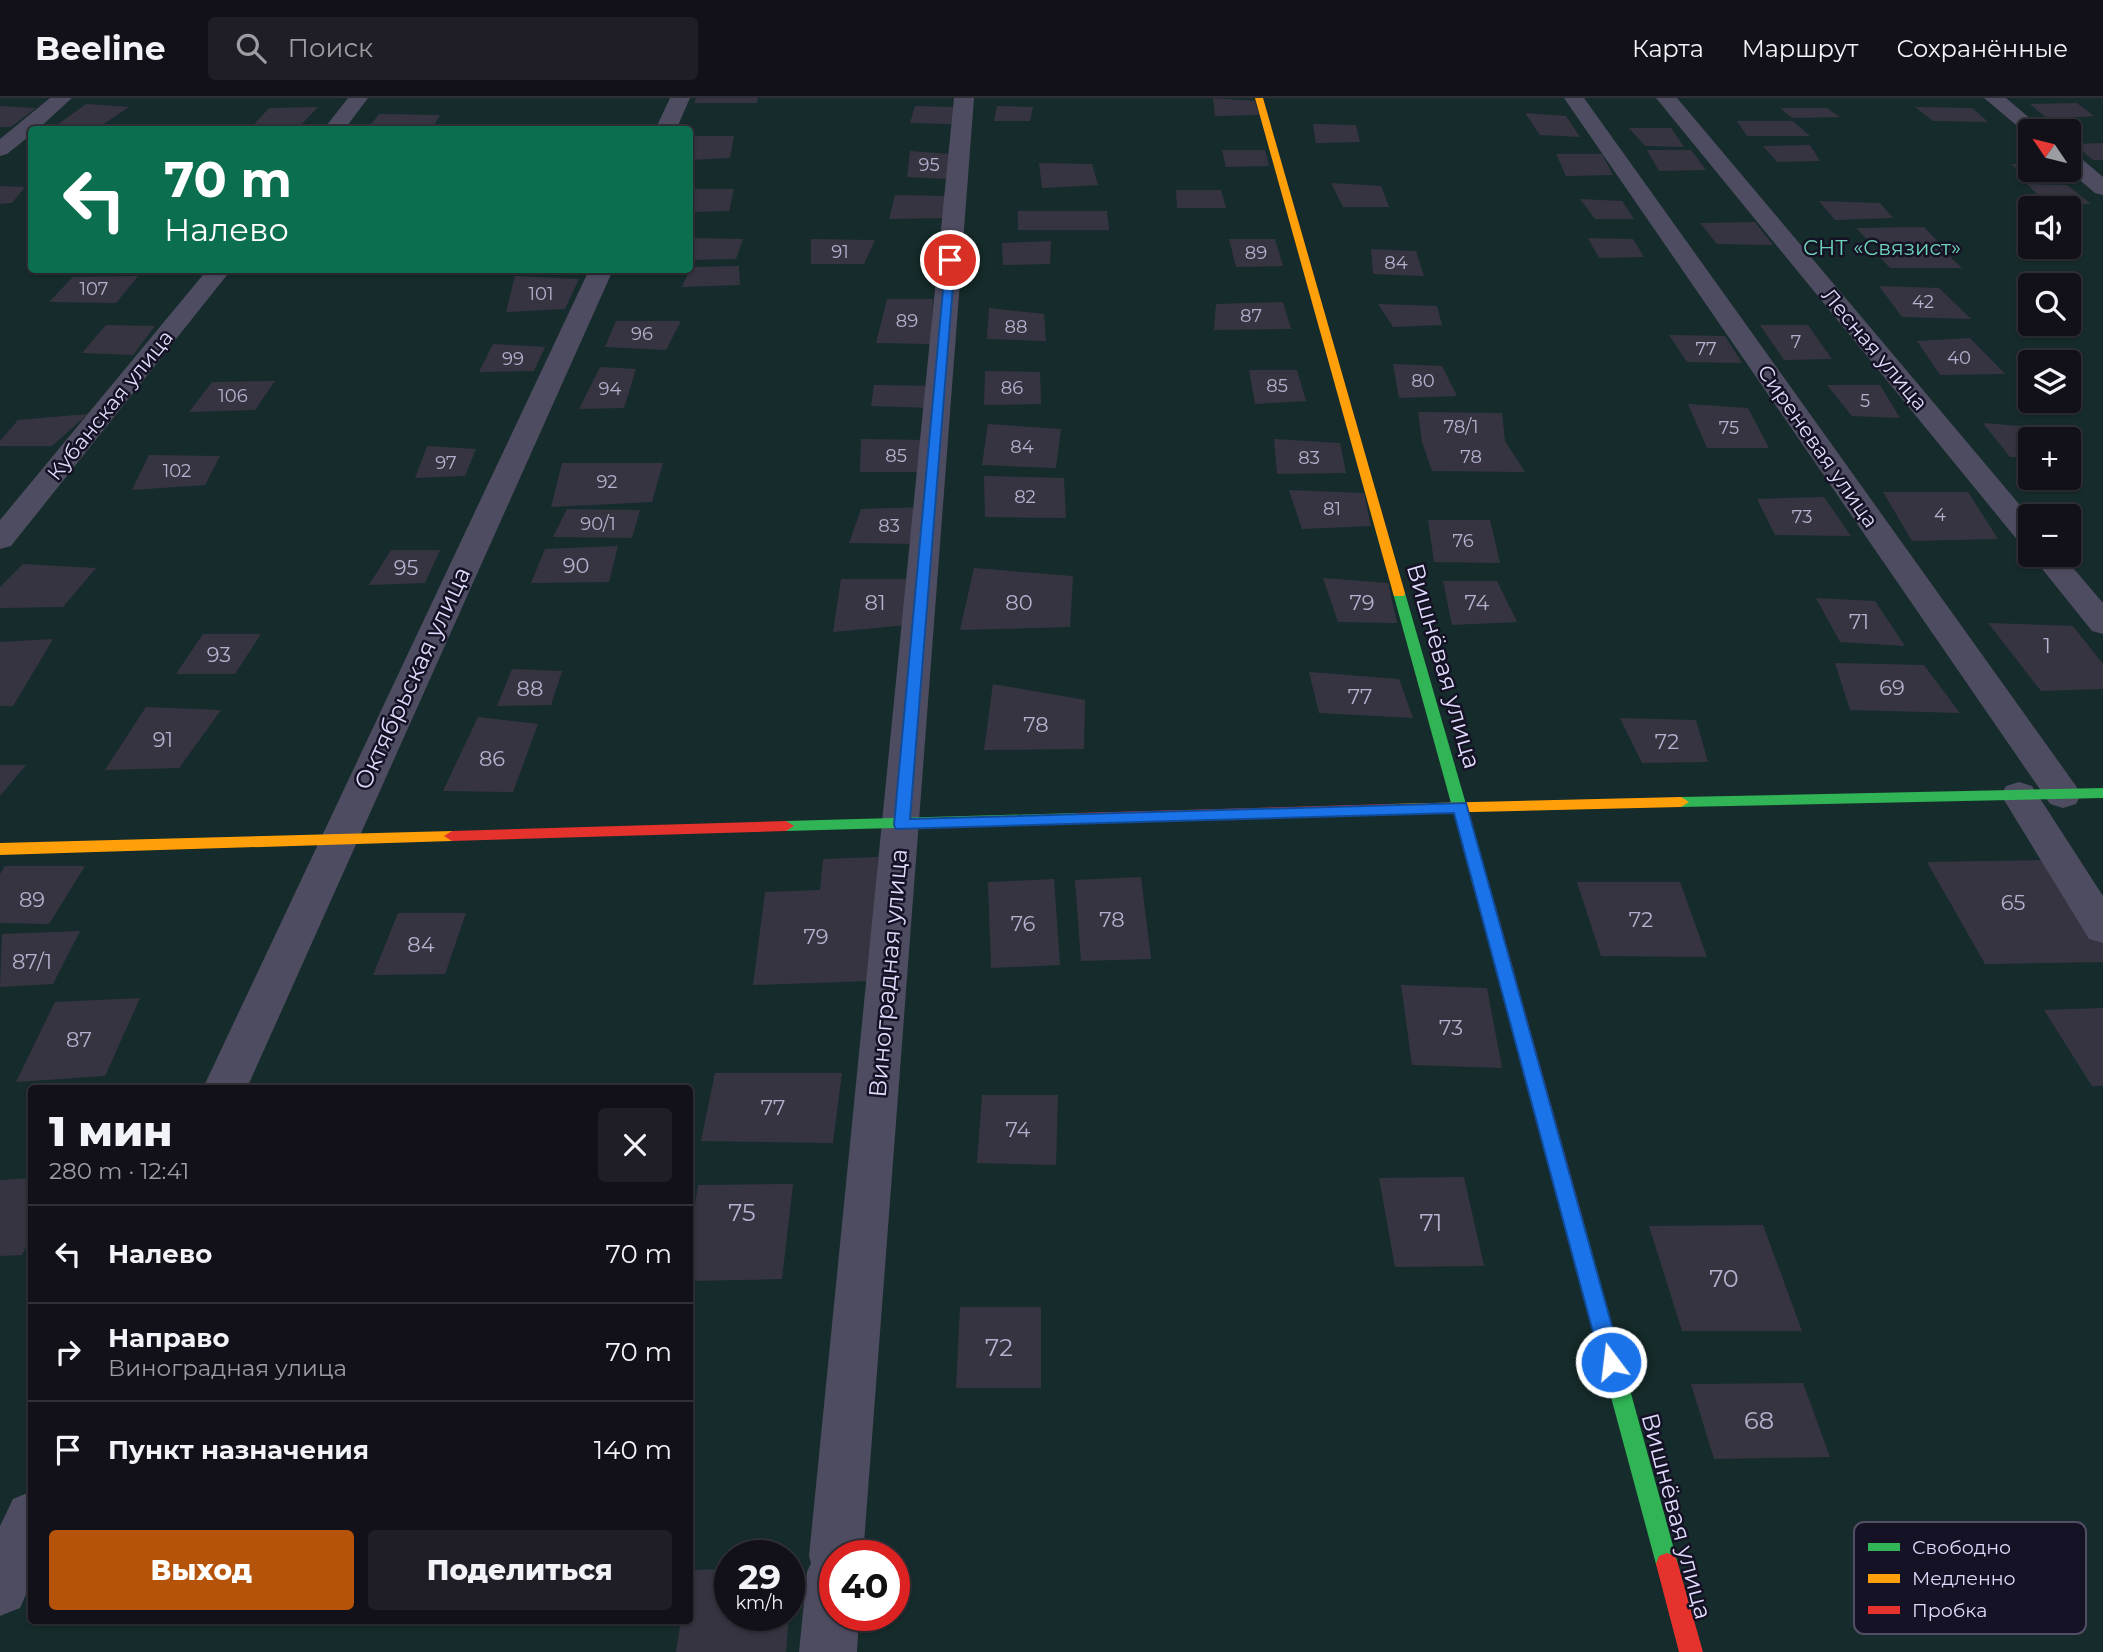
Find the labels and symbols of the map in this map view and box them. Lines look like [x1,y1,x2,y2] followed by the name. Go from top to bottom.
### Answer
[2018,119,2081,182] north arrow
[918,154,940,176] house number: 95
[920,230,980,290] pin
[1803,235,1961,260] park label: СНТ «Связист»
[831,241,849,263] house number: 91
[1245,242,1267,264] house number: 89
[1384,252,1408,274] house number: 84
[80,278,108,300] house number: 107
[529,283,553,305] house number: 101
[1817,283,1933,415] street label: Лесная улица
[1912,291,1934,313] house number: 42
[1240,305,1262,327] house number: 87
[896,310,918,332] house number: 89
[1005,316,1027,338] house number: 88
[631,323,653,345] house number: 96
[42,325,178,485] street label: Кубанская улица
[1791,331,1801,353] house number: 7
[1695,338,1717,360] house number: 77
[1947,347,1971,369] house number: 40
[502,348,524,370] house number: 99
[1752,360,1884,532] street label: Сиреневая улица
[1411,370,1435,392] house number: 80
[1266,375,1288,397] house number: 85
[1001,377,1023,399] house number: 86
[599,378,622,400] house number: 94
[218,385,248,407] house number: 106
[1860,390,1870,412] house number: 5
[1444,416,1478,438] house number: 78/1
[1719,417,1739,439] house number: 75
[1010,436,1034,458] house number: 84
[885,445,907,467] house number: 85
[1460,446,1482,468] house number: 78
[1298,447,1320,469] house number: 83
[435,452,457,474] house number: 97
[163,460,191,482] house number: 102
[596,471,618,493] house number: 92
[1014,486,1036,508] house number: 82
[1323,498,1341,520] house number: 81
[1934,504,1946,526] house number: 4
[1792,506,1812,528] house number: 73
[580,513,616,535] house number: 90/1
[878,515,900,537] house number: 83
[1452,530,1474,552] house number: 76
[563,553,589,578] house number: 90
[394,555,418,580] house number: 95
[1401,560,1487,772] street label: Вишнёвая улица
[348,562,476,794] street label: Октябрьская улица
[865,590,885,615] house number: 81
[1005,590,1033,615] house number: 80
[1349,590,1375,615] house number: 79
[1465,590,1490,615] house number: 74
[1849,609,1869,634] house number: 71
[2043,633,2051,658] house number: 1
[207,642,231,667] house number: 93
[1879,675,1905,700] house number: 69
[517,676,543,701] house number: 88
[1348,684,1372,709] house number: 77
[1023,712,1049,737] house number: 78
[153,727,173,752] house number: 91
[1655,729,1679,754] house number: 72
[479,746,505,771] house number: 86
[863,848,913,1098] street label: Виноградная улица
[19,887,45,912] house number: 89
[2001,890,2025,915] house number: 65
[1099,907,1125,932] house number: 78
[1629,907,1653,932] house number: 72
[1011,911,1036,936] house number: 76
[803,924,829,949] house number: 79
[407,932,435,957] house number: 84
[12,949,52,974] house number: 87/1
[1439,1015,1463,1040] house number: 73
[66,1027,92,1052] house number: 87
[761,1095,785,1120] house number: 77
[1006,1117,1031,1142] house number: 74
[728,1198,756,1227] house number: 75
[1419,1208,1443,1237] house number: 71
[1709,1264,1739,1293] house number: 70
[1574,1325,1648,1399] position arrow
[985,1333,1013,1362] house number: 72
[1744,1406,1774,1435] house number: 68
[1636,1410,1718,1622] street label: Вишнёвая улица
[1854,1522,2086,1634] legend
[1912,1536,2011,1559] text: Свободно
[819,1540,910,1631] speed limit sign: 40
[1912,1567,2016,1590] text: Медленно
[1912,1599,1987,1622] text: Пробка

